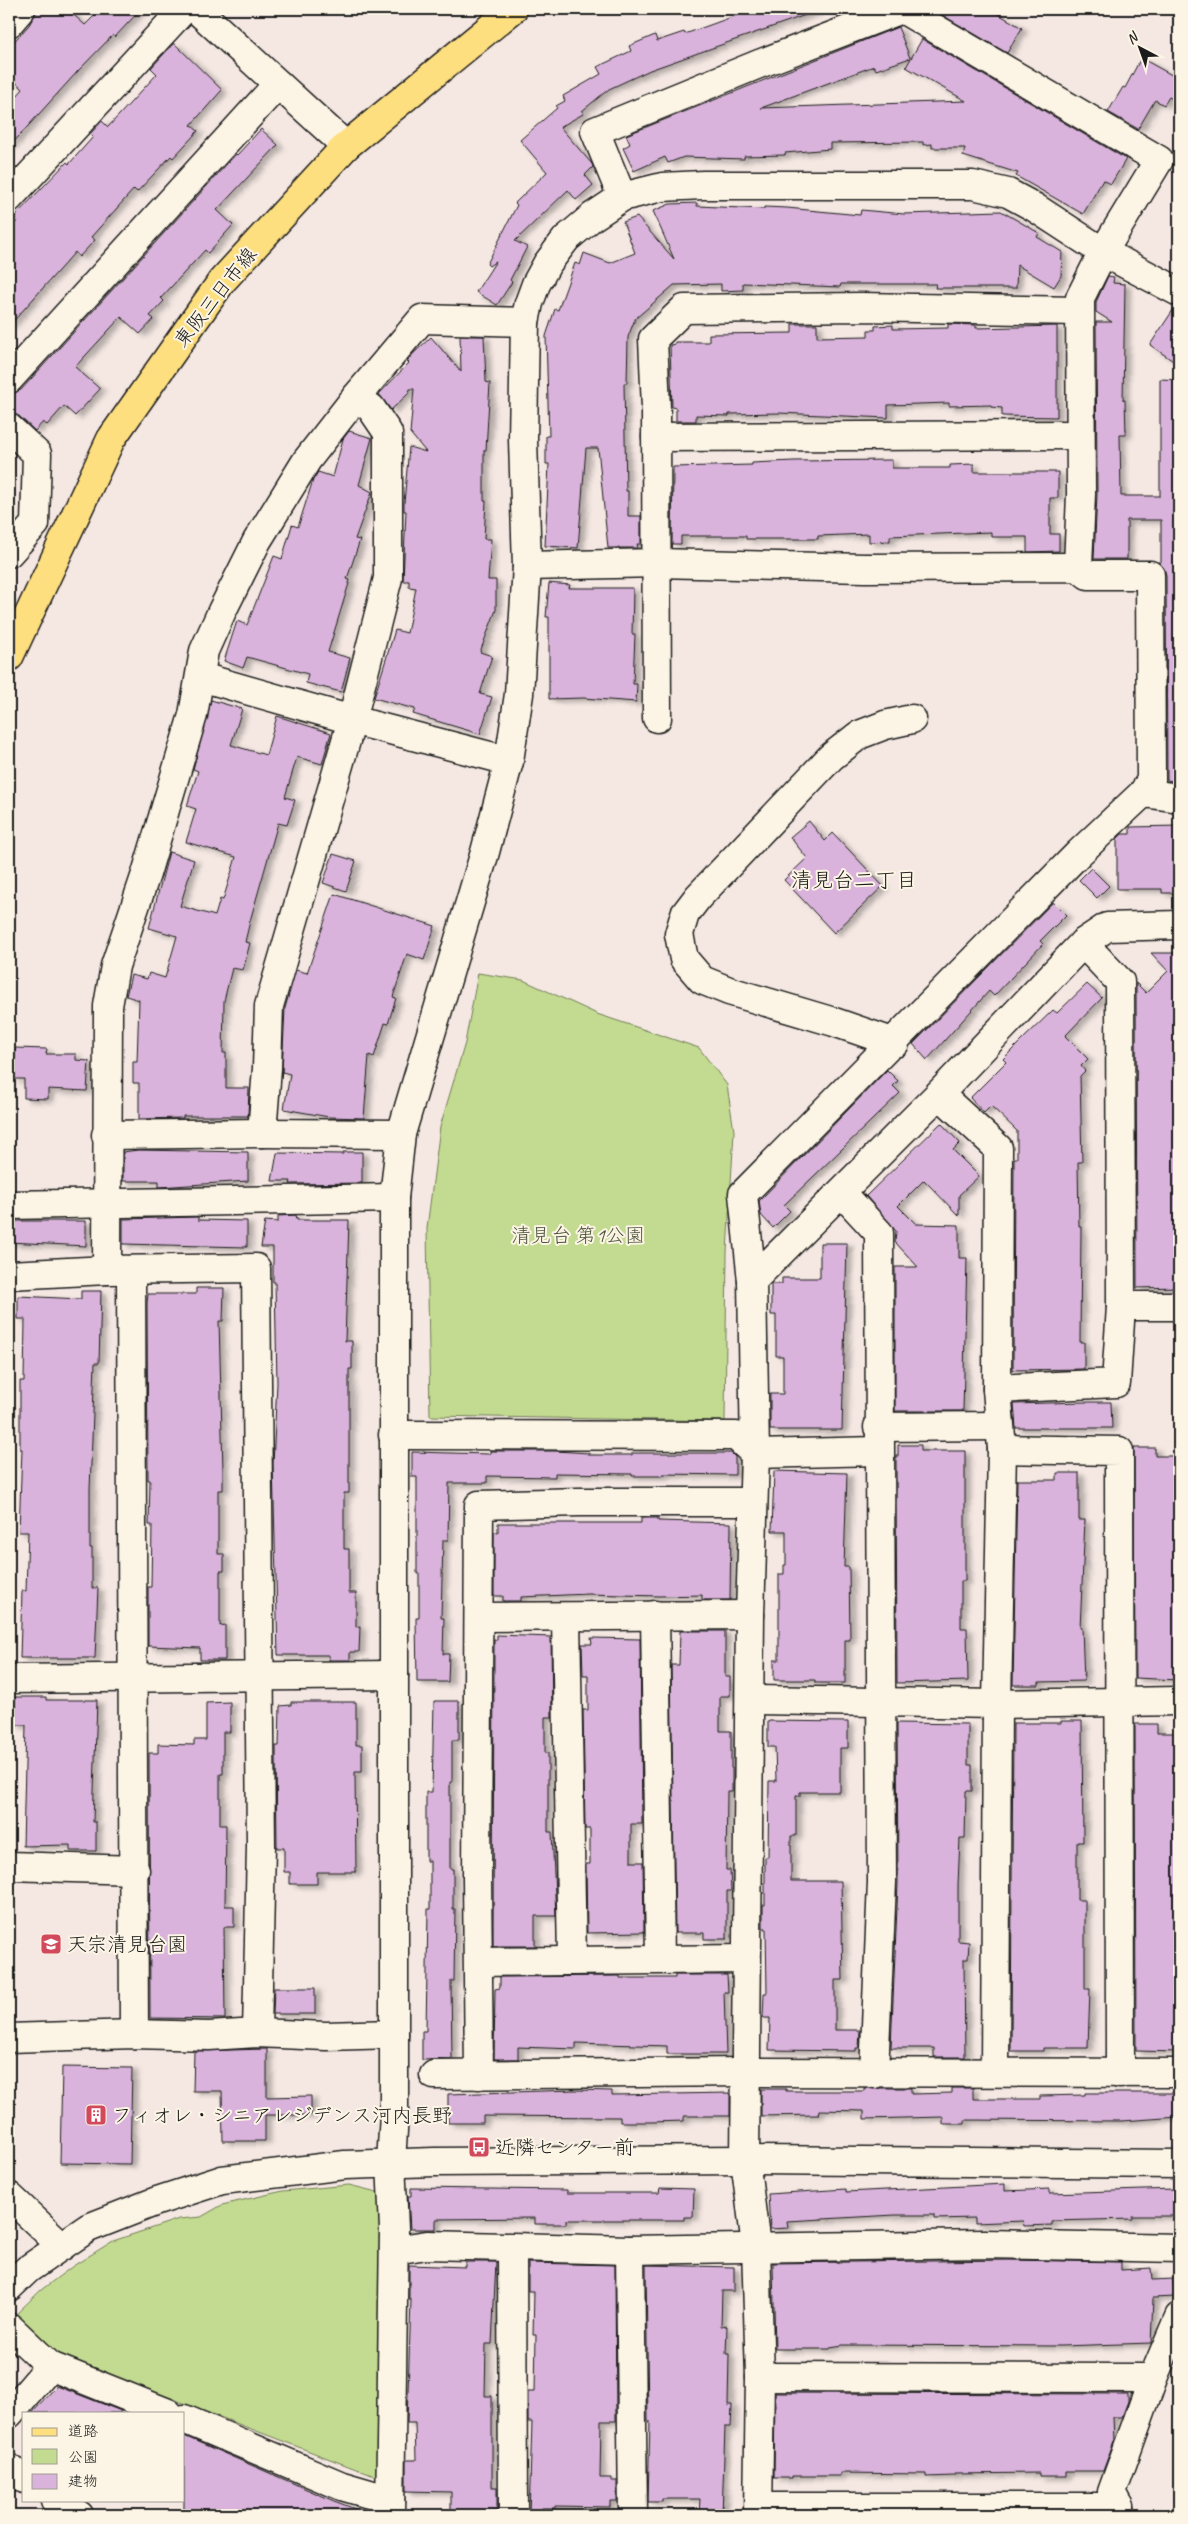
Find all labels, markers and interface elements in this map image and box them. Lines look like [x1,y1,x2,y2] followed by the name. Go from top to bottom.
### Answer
[1116,22,1166,72] north arrow
[1123,28,1142,48] text: N
[169,242,262,352] street label: 東阪三日市線
[791,867,917,893] district label: 清見台二丁目
[511,1223,645,1248] park label: 清見台 第1公園
[39,1932,63,1956] school or university icon: 天宗清見台園
[67,1932,187,1957] place label: 天宗清見台園
[84,2103,108,2127] building icon: フィオレ・シニアレジデンス河内長野
[112,2103,452,2128] place label: フィオレ・シニアレジデンス河内長野
[467,2135,491,2159] bus stop icon: 近隣センター前
[495,2135,634,2160] place label: 近隣センター前
[22,2412,185,2502] legend
[68,2422,98,2441] text: 道路
[68,2448,98,2467] text: 公園
[68,2472,98,2491] text: 建物

